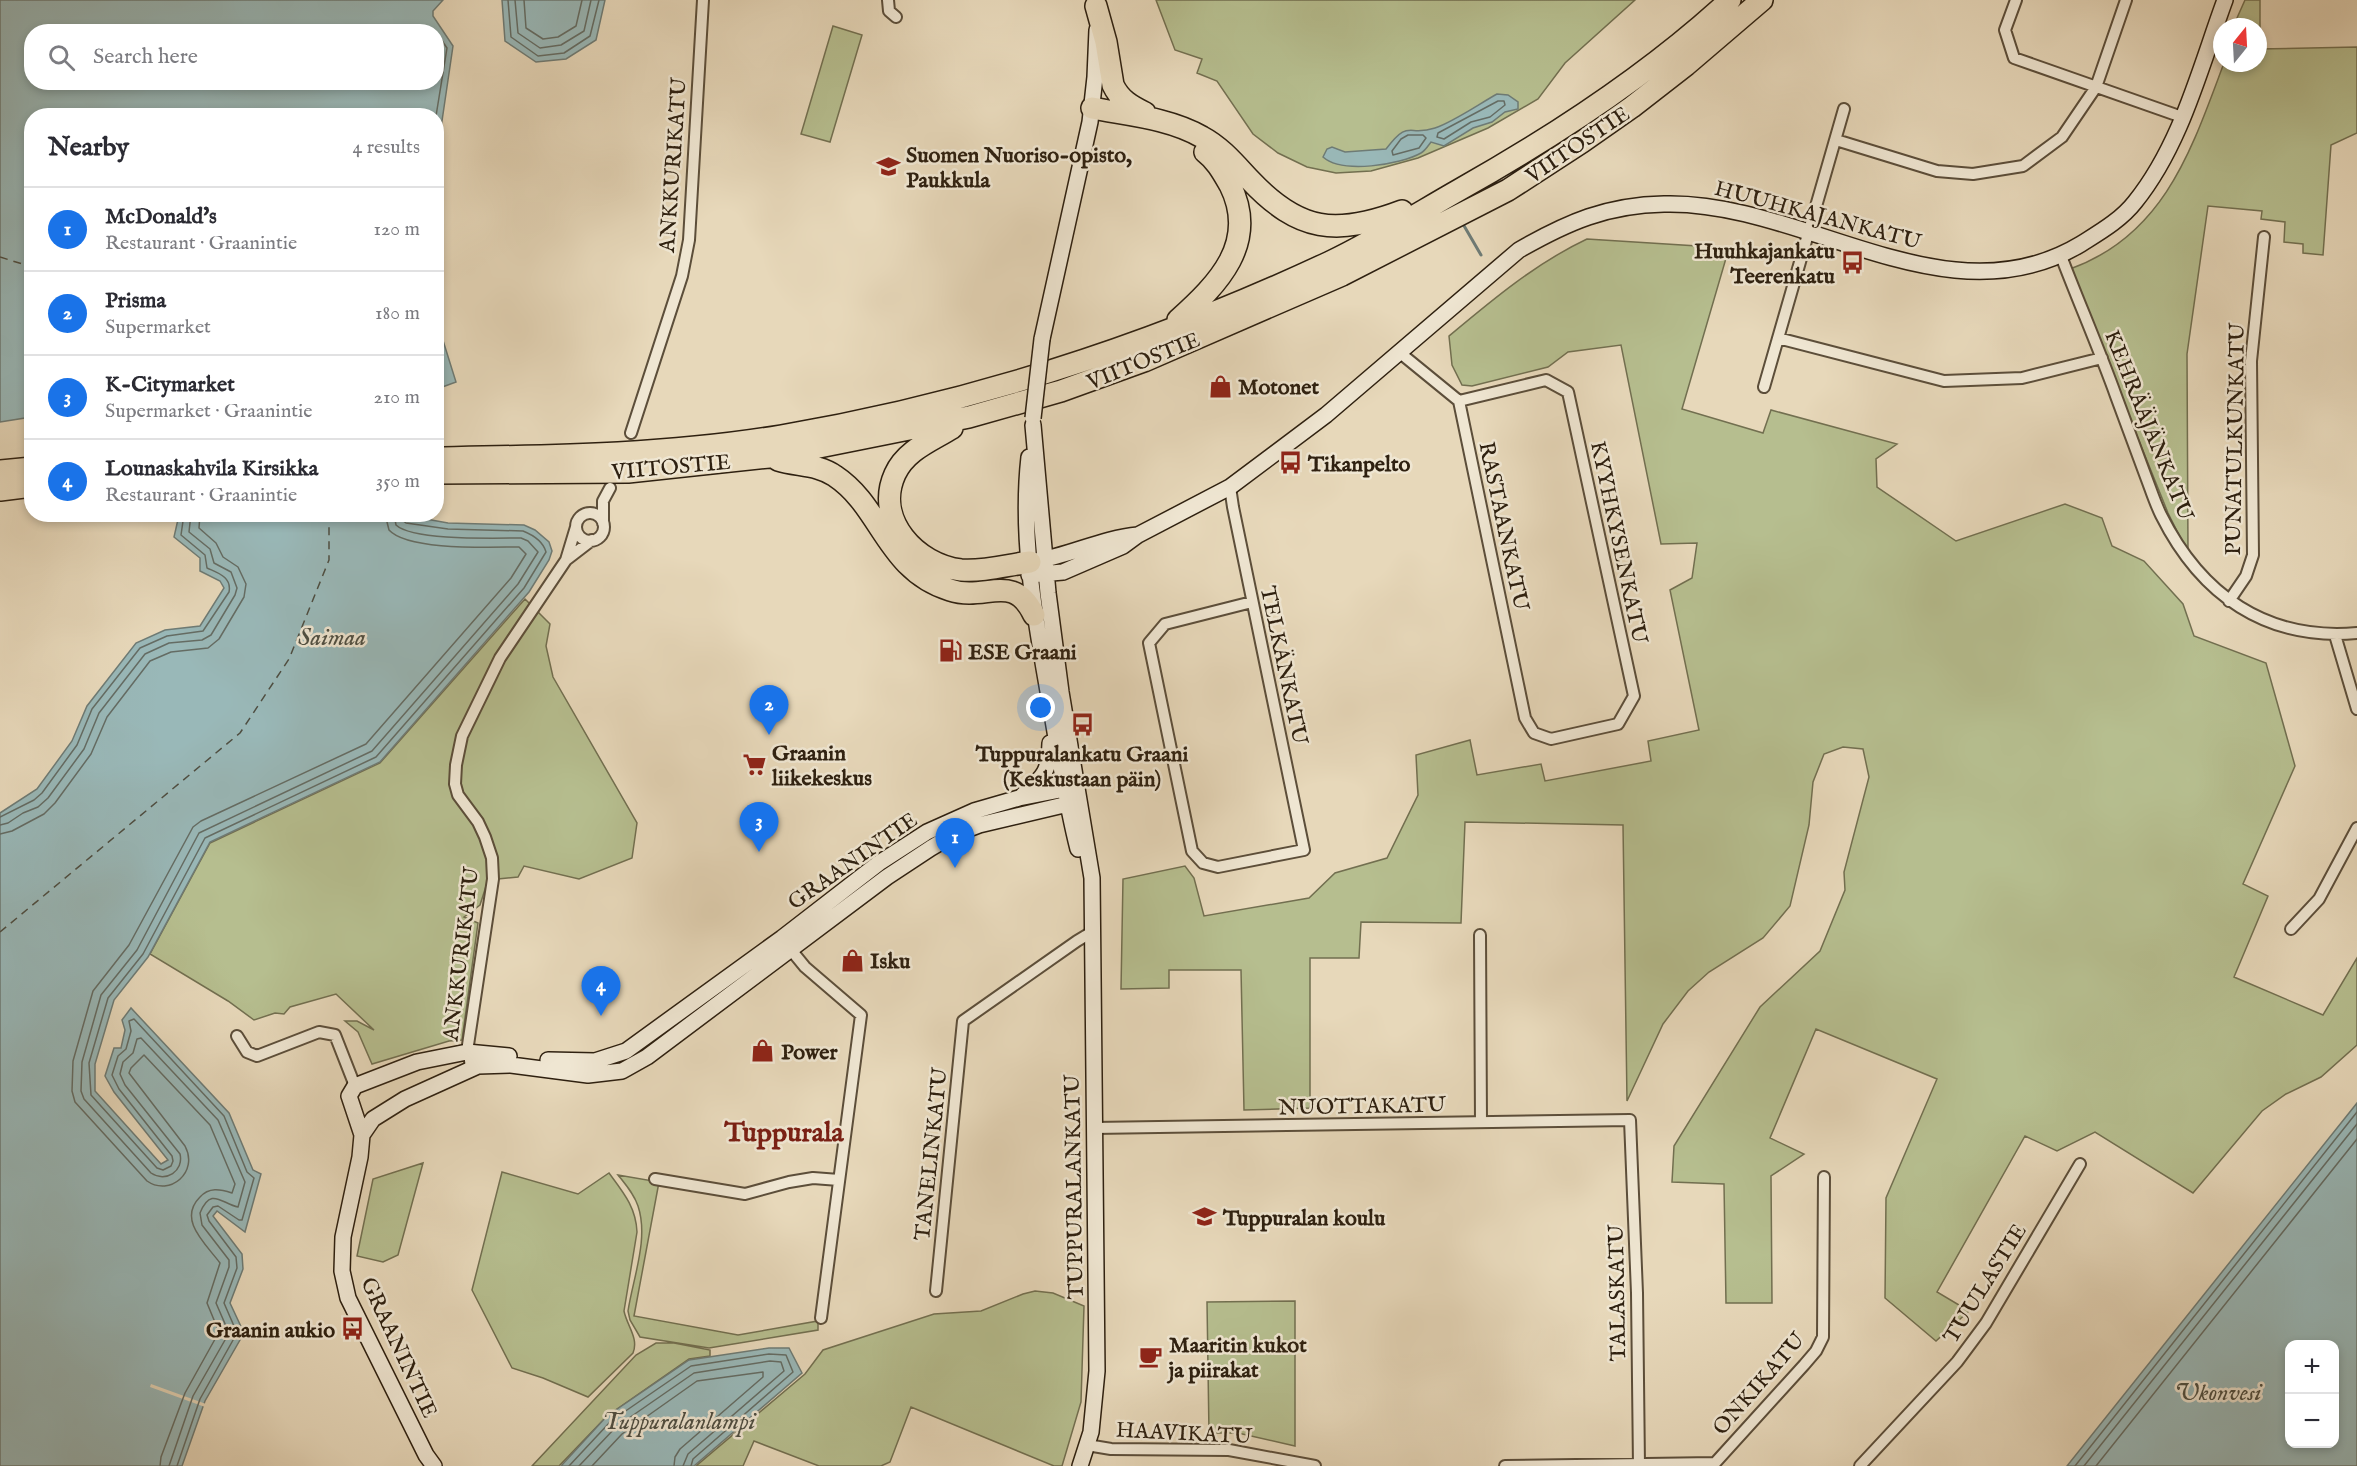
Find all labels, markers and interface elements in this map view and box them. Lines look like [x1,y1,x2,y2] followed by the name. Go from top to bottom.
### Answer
[2213,18,2267,72] north arrow
[24,24,444,90] search box
[45,41,78,74] icon: search
[93,43,198,71] text: Search here
[654,76,694,254] street label: ANKKURIKATU
[1520,101,1636,191] street label: VIITOSTIE
[48,131,129,164] text: Nearby
[353,135,420,160] text: 4 results
[906,142,1132,195] place label: Suomen Nuoriso-opisto, Paukkula
[875,154,901,180] school or university icon: Suomen Nuoriso-opisto, Paukkula
[1711,175,1924,257] street label: HUUHKAJANKATU
[105,203,217,231] text: McDonald's
[64,217,71,242] text: 1
[374,217,420,242] text: 120 m
[105,231,297,256] text: Restaurant · Graanintie
[1694,238,1836,291] place label: Huuhkajankatu Teerenkatu
[1840,250,1866,276] bus stop icon: Huuhkajankatu Teerenkatu
[105,287,166,315] text: Prisma
[63,301,72,326] text: 2
[375,301,420,326] text: 180 m
[105,315,211,340] text: Supermarket
[2220,322,2252,556] street label: PUNATULKUNKATU
[1082,326,1204,398] street label: VIITOSTIE
[2097,326,2199,526] street label: KEHRÄÄJÄNKATU
[105,371,235,399] text: K-Citymarket
[1207,373,1233,399] shop icon: Motonet
[1238,374,1319,402] place label: Motonet
[64,385,71,410] text: 3
[374,385,420,410] text: 210 m
[105,399,313,424] text: Supermarket · Graanintie
[1583,438,1653,647] street label: KYYHKYSENKATU
[1471,439,1535,614] street label: RASTAANKATU
[609,449,732,487] street label: VIITOSTIE
[1277,450,1303,476] bus stop icon: Tikanpelto
[1307,451,1410,479] place label: Tikanpelto
[105,455,318,483] text: Lounaskahvila Kirsikka
[63,469,72,494] text: 4
[376,469,420,494] text: 350 m
[105,483,297,508] text: Restaurant · Graanintie
[1253,584,1314,748] street label: TELKÄNKATU
[298,623,366,654] water label: Saimaa
[937,638,963,664] fuel station icon: ESE Graani
[968,639,1077,667] place label: ESE Graani
[750,686,788,735] pin: 2
[1026,693,1055,722] your location
[1069,711,1095,737] bus stop icon: Tuppuralankatu Graani (Keskustaan päin)
[771,740,872,793] place label: Graanin liikekeskus
[975,741,1188,794] place label: Tuppuralankatu Graani (Keskustaan päin)
[741,752,767,778] supermarket icon: Graanin liikekeskus
[740,802,778,852] pin: 3
[783,807,923,917] street label: GRAANINTIE
[936,818,974,868] pin: 1
[437,865,487,1044] street label: ANKKURIKATU
[839,947,865,973] shop icon: Isku
[870,948,911,976] place label: Isku
[582,966,620,1016] pin: 4
[750,1038,776,1064] shop icon: Power
[781,1039,838,1067] place label: Power
[909,1066,955,1242] street label: TANELINKATU
[1059,1074,1091,1300] street label: TUPPURALANKATU
[1278,1092,1446,1122] street label: NUOTTAKATU
[723,1116,845,1151] district label: Tuppurala
[1192,1204,1218,1230] school or university icon: Tuppuralan koulu
[1222,1205,1386,1233] place label: Tuppuralan koulu
[1938,1219,2034,1349] street label: TUULASTIE
[1603,1224,1633,1362] street label: TALASKATU
[353,1273,443,1423] street label: GRAANINTIE
[340,1316,366,1342] bus stop icon: Graanin aukio
[206,1317,335,1345] place label: Graanin aukio
[1707,1327,1812,1442] street label: ONKIKATU
[1166,1332,1307,1385] place label: Maaritin kukot ja piirakat
[2285,1340,2339,1448] map controls
[2285,1340,2339,1394] button: +
[1138,1344,1164,1370] cafe icon: Maaritin kukot ja piirakat
[2175,1378,2264,1409] water label: Ukonvesi
[2285,1394,2339,1448] button: −
[603,1407,758,1438] water label: Tuppuralanlampi
[1115,1416,1253,1452] street label: HAAVIKATU

